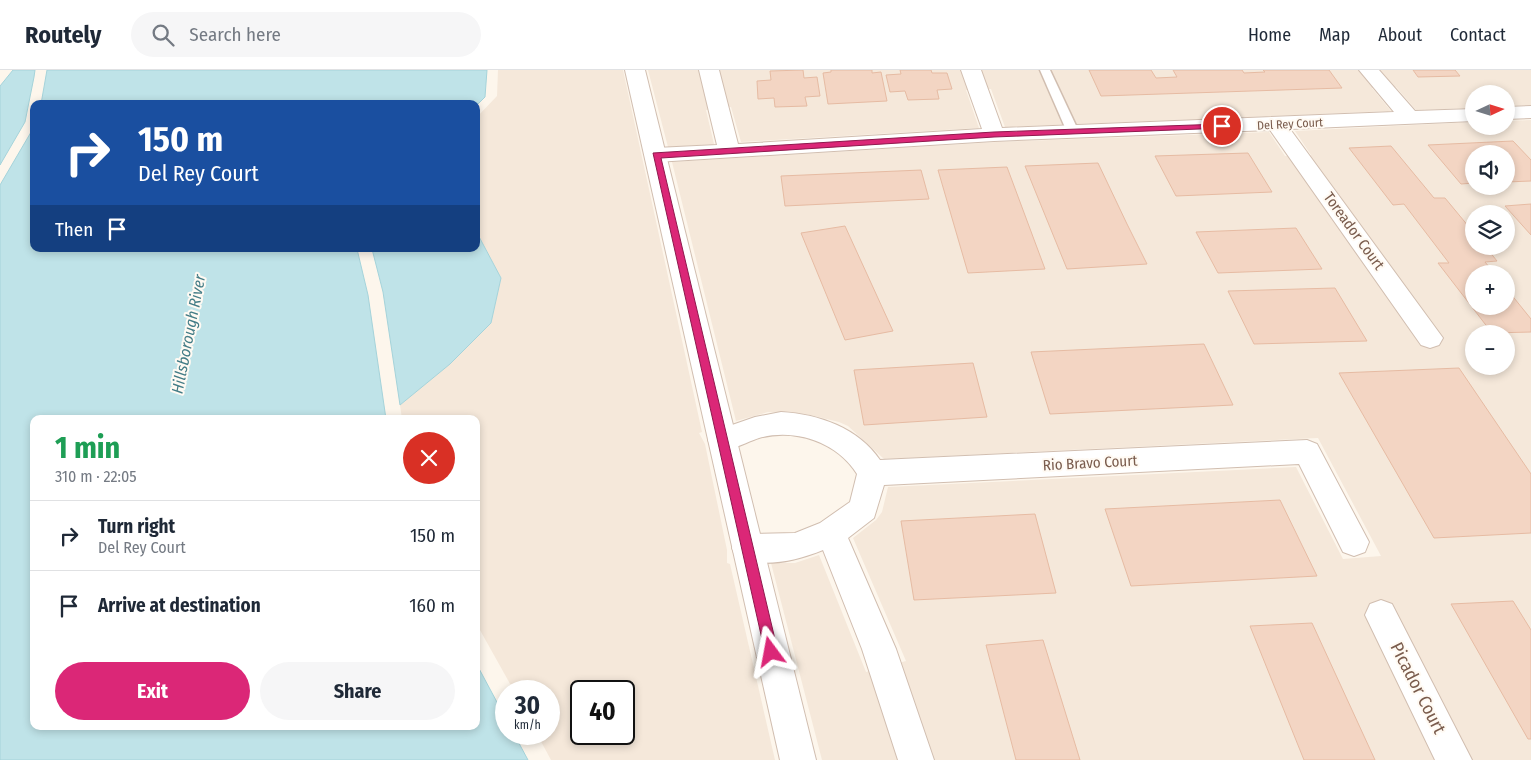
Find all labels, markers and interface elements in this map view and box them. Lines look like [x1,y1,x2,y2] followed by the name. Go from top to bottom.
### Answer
[131,12,481,57] search box
[25,21,101,49] text: Routely
[149,21,177,49] icon: search
[189,23,281,46] text: Search here
[1248,24,1291,46] text: Home
[1319,24,1350,46] text: Map
[1378,24,1422,46] text: About
[1450,24,1506,46] text: Contact
[1465,85,1515,135] north arrow
[1465,85,1515,375] map controls
[1201,105,1243,147] pin
[1208,112,1236,140] icon: arrive
[1257,115,1323,133] street label: Del Rey Court
[138,118,223,160] text: 150 m
[55,120,120,185] icon: right
[1465,145,1515,195] button: sound
[138,160,259,187] text: Del Rey Court
[1320,189,1388,273] street label: Toreador Court
[1465,205,1515,255] button: layers
[103,215,131,243] icon: arrive
[55,218,93,241] text: Then
[1465,265,1515,315] button: +
[168,273,209,395] water label: Hillsborough River
[1465,325,1515,375] button: −
[55,430,120,466] text: 1 min
[403,432,455,484] button: close
[1042,452,1138,474] street label: Rio Bravo Court
[55,467,137,486] text: 310 m · 22:05
[98,515,175,538] text: Turn right
[55,522,83,550] icon: right
[410,524,455,547] text: 150 m
[98,538,186,557] text: Del Rey Court
[55,592,83,620] icon: arrive
[98,594,261,617] text: Arrive at destination
[409,594,455,617] text: 160 m
[744,625,796,677] position arrow
[1386,639,1450,738] street label: Picador Court
[55,662,250,720] button: Exit
[260,662,455,720] button: Share
[570,680,635,745] speed limit sign: 40
[515,691,540,721] text: 30
[514,718,541,732] text: km/h

